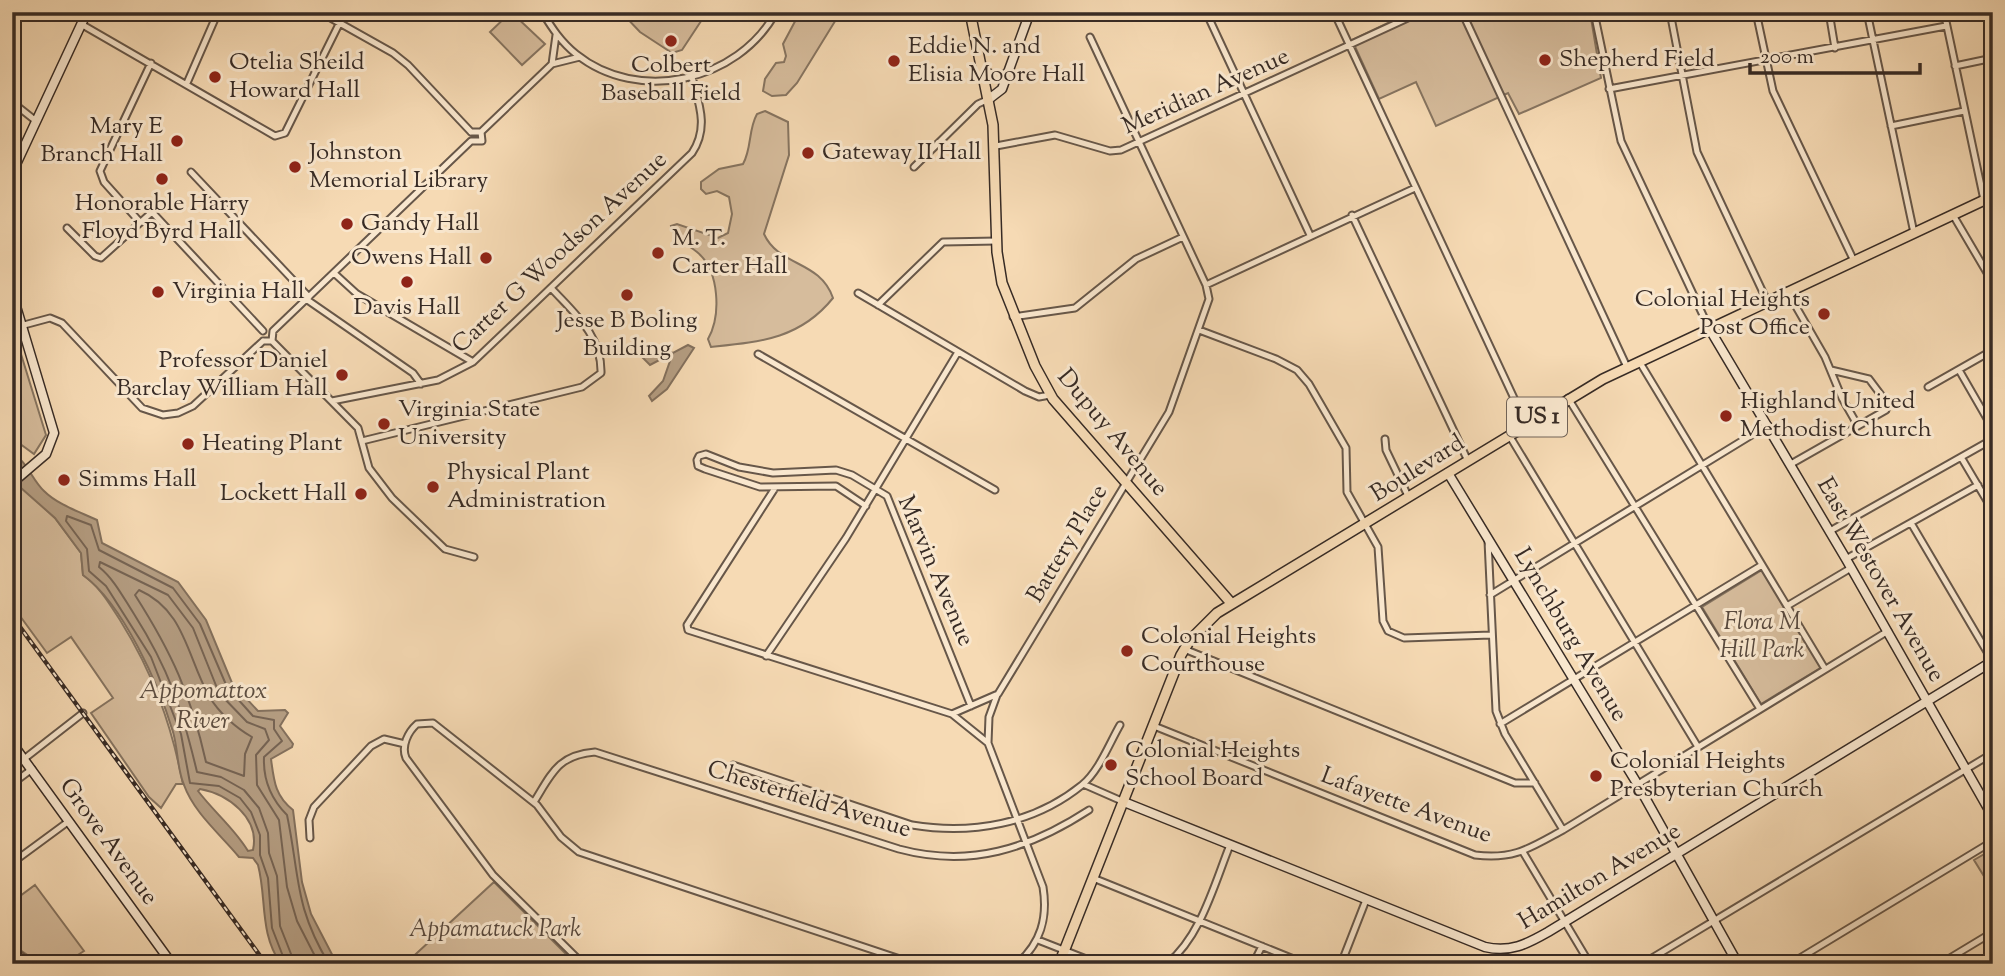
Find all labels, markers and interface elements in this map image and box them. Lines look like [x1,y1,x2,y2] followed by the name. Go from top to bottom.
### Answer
[908,30,1085,92] place label: Eddie N. and Elisia Moore Hall
[1750,32,1919,76] scale bar
[663,33,679,49] marker: Colbert Baseball Field
[1117,40,1295,144] street label: Meridian Avenue
[1559,43,1715,77] place label: Shepherd Field
[1760,43,1814,73] text: 200 m
[229,46,365,108] place label: Otelia Sheild Howard Hall
[601,49,741,111] place label: Colbert Baseball Field
[1537,52,1553,68] marker: Shepherd Field
[886,53,902,69] marker: Eddie N. and Elisia Moore Hall
[207,69,223,85] marker: Otelia Sheild Howard Hall
[41,110,163,172] place label: Mary E Branch Hall
[169,133,185,149] marker: Mary E Branch Hall
[307,136,488,198] place label: Johnston Memorial Library
[822,136,982,170] place label: Gateway II Hall
[445,144,675,362] street label: Carter G Woodson Avenue
[800,145,816,161] marker: Gateway II Hall
[287,159,303,175] marker: Johnston Memorial Library
[154,171,170,187] marker: Honorable Harry Floyd Byrd Hall
[75,187,249,249] place label: Honorable Harry Floyd Byrd Hall
[361,207,480,241] place label: Gandy Hall
[339,216,355,232] marker: Gandy Hall
[672,222,788,284] place label: M. T. Carter Hall
[351,241,472,275] place label: Owens Hall
[650,245,666,261] marker: M. T. Carter Hall
[478,250,494,266] marker: Owens Hall
[399,274,415,290] marker: Davis Hall
[172,275,305,309] place label: Virginia Hall
[1635,283,1810,345] place label: Colonial Heights Post Office
[150,284,166,300] marker: Virginia Hall
[619,287,635,303] marker: Jesse B Boling Building
[353,291,461,325] place label: Davis Hall
[555,304,698,366] place label: Jesse B Boling Building
[1816,306,1832,322] marker: Colonial Heights Post Office
[116,344,328,406] place label: Professor Daniel Barclay William Hall
[1048,362,1176,504] street label: Dupuy Avenue
[334,367,350,383] marker: Professor Daniel Barclay William Hall
[1740,385,1932,447] place label: Highland United Methodist Church
[398,393,540,455] place label: Virginia State University
[1507,398,1567,436] road number: US 1
[1718,408,1734,424] marker: Highland United Methodist Church
[376,416,392,432] marker: Virginia State University
[1364,426,1472,511] street label: Boulevard
[202,427,342,461] place label: Heating Plant
[180,436,196,452] marker: Heating Plant
[447,456,606,518] place label: Physical Plant Administration
[78,463,197,497] place label: Simms Hall
[1807,471,1953,689] street label: East Westover Avenue
[56,472,72,488] marker: Simms Hall
[220,477,347,511] place label: Lockett Hall
[1019,478,1117,610] street label: Battery Place
[425,479,441,495] marker: Physical Plant Administration
[353,486,369,502] marker: Lockett Hall
[888,490,982,652] street label: Marvin Avenue
[1505,542,1635,728] street label: Lynchburg Avenue
[1720,606,1804,668] park label: Flora M Hill Park
[1141,620,1316,682] place label: Colonial Heights Courthouse
[1119,643,1135,659] marker: Colonial Heights Courthouse
[139,673,267,740] water label: Appomattox River
[1125,734,1300,796] place label: Colonial Heights School Board
[1610,745,1823,807] place label: Colonial Heights Presbyterian Church
[703,753,915,847] street label: Chesterfield Avenue
[1103,757,1119,773] marker: Colonial Heights School Board
[1316,759,1496,853] street label: Lafayette Avenue
[1588,768,1604,784] marker: Colonial Heights Presbyterian Church
[50,772,166,912] street label: Grove Avenue
[1512,815,1688,939] street label: Hamilton Avenue
[409,913,581,947] park label: Appamatuck Park

